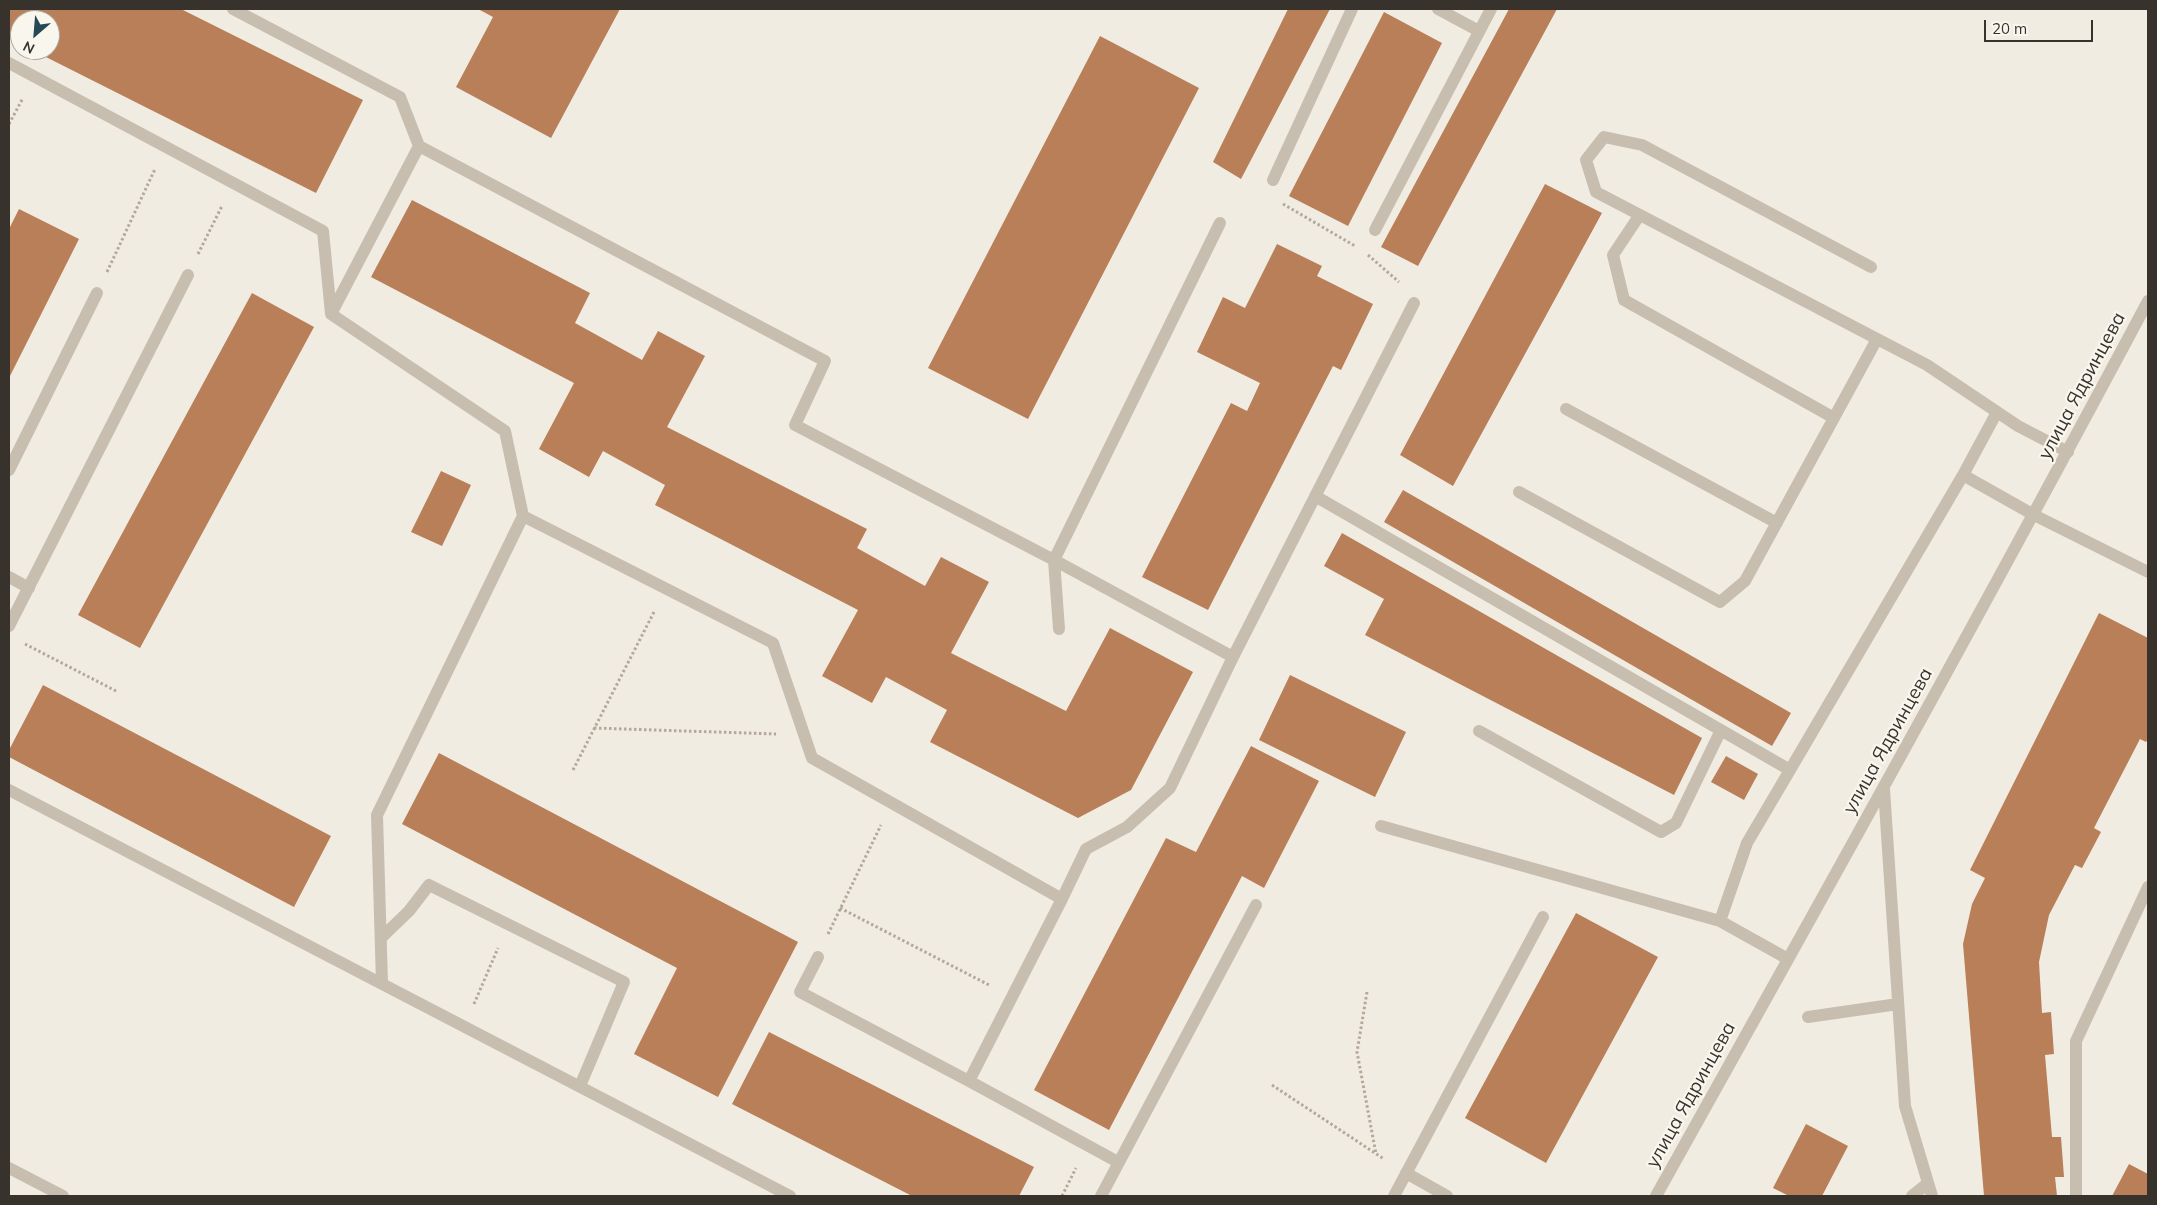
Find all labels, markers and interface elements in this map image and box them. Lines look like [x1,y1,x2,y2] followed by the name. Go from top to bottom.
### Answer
[10,10,60,60] north arrow
[1987,10,2096,42] scale bar
[1992,19,2027,38] text: 20 m
[20,37,37,58] text: N
[2034,308,2130,464] street label: улица Ядринцева
[1838,664,1938,818] street label: улица Ядринцева
[1641,1018,1741,1172] street label: улица Ядринцева

